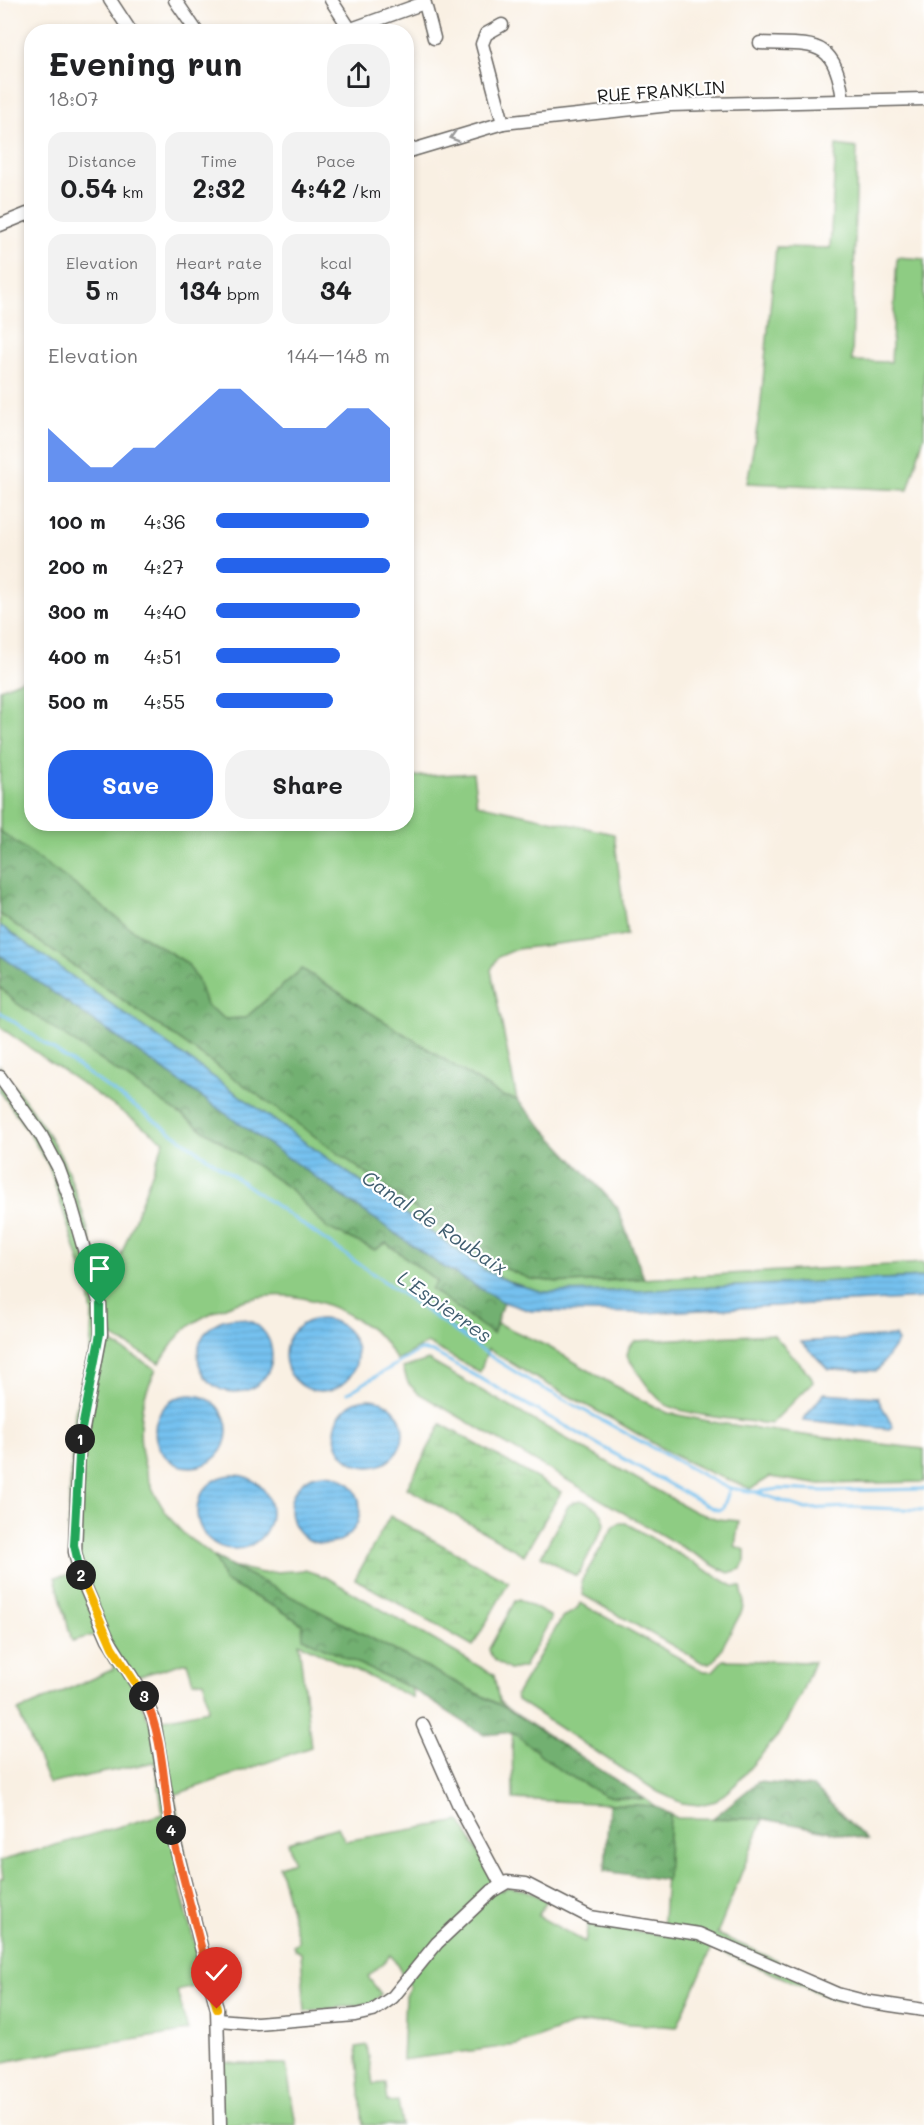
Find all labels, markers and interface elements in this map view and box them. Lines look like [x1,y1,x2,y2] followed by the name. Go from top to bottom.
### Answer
[48,41,242,84] text: Evening run
[327,44,390,107] button: share
[596,75,726,107] street label: RUE FRANKLIN
[48,85,99,111] text: 18:07
[449,130,460,142] one-way arrow
[68,150,136,171] text: Distance
[201,150,237,171] text: Time
[316,150,356,171] text: Pace
[61,171,117,205] text: 0.54
[193,171,245,205] text: 2:32
[291,171,346,205] text: 4:42
[117,181,143,202] text: km
[346,181,381,202] text: /km
[66,252,138,273] text: Elevation
[176,252,262,273] text: Heart rate
[320,252,352,273] text: kcal
[85,273,101,307] text: 5
[178,273,222,307] text: 134
[320,273,352,307] text: 34
[101,283,119,304] text: m
[222,283,260,304] text: bpm
[48,342,138,368] text: Elevation
[286,342,390,368] text: 144–148 m
[48,508,106,534] text: 100 m
[144,508,186,534] text: 4:36
[48,553,108,579] text: 200 m
[144,553,184,579] text: 4:27
[48,598,109,624] text: 300 m
[144,598,186,624] text: 4:40
[48,643,109,669] text: 400 m
[144,643,183,669] text: 4:51
[48,688,108,714] text: 500 m
[144,688,185,714] text: 4:55
[48,750,213,819] button: Save
[225,750,390,819] button: Share
[357,1164,513,1280] water label: Canal de Roubaix
[74,1243,125,1305] pin
[83,1252,116,1285] icon: arrive
[393,1264,497,1348] water label: L'Espierres
[65,1424,95,1454] pin: 1
[76,1428,84,1449] text: 1
[66,1560,96,1590] pin: 2
[77,1564,85,1585] text: 2
[129,1681,159,1711] pin: 3
[139,1685,149,1706] text: 3
[156,1815,186,1845] pin: 4
[166,1819,176,1840] text: 4
[191,1947,242,2009] pin
[200,1956,233,1989] icon: check

